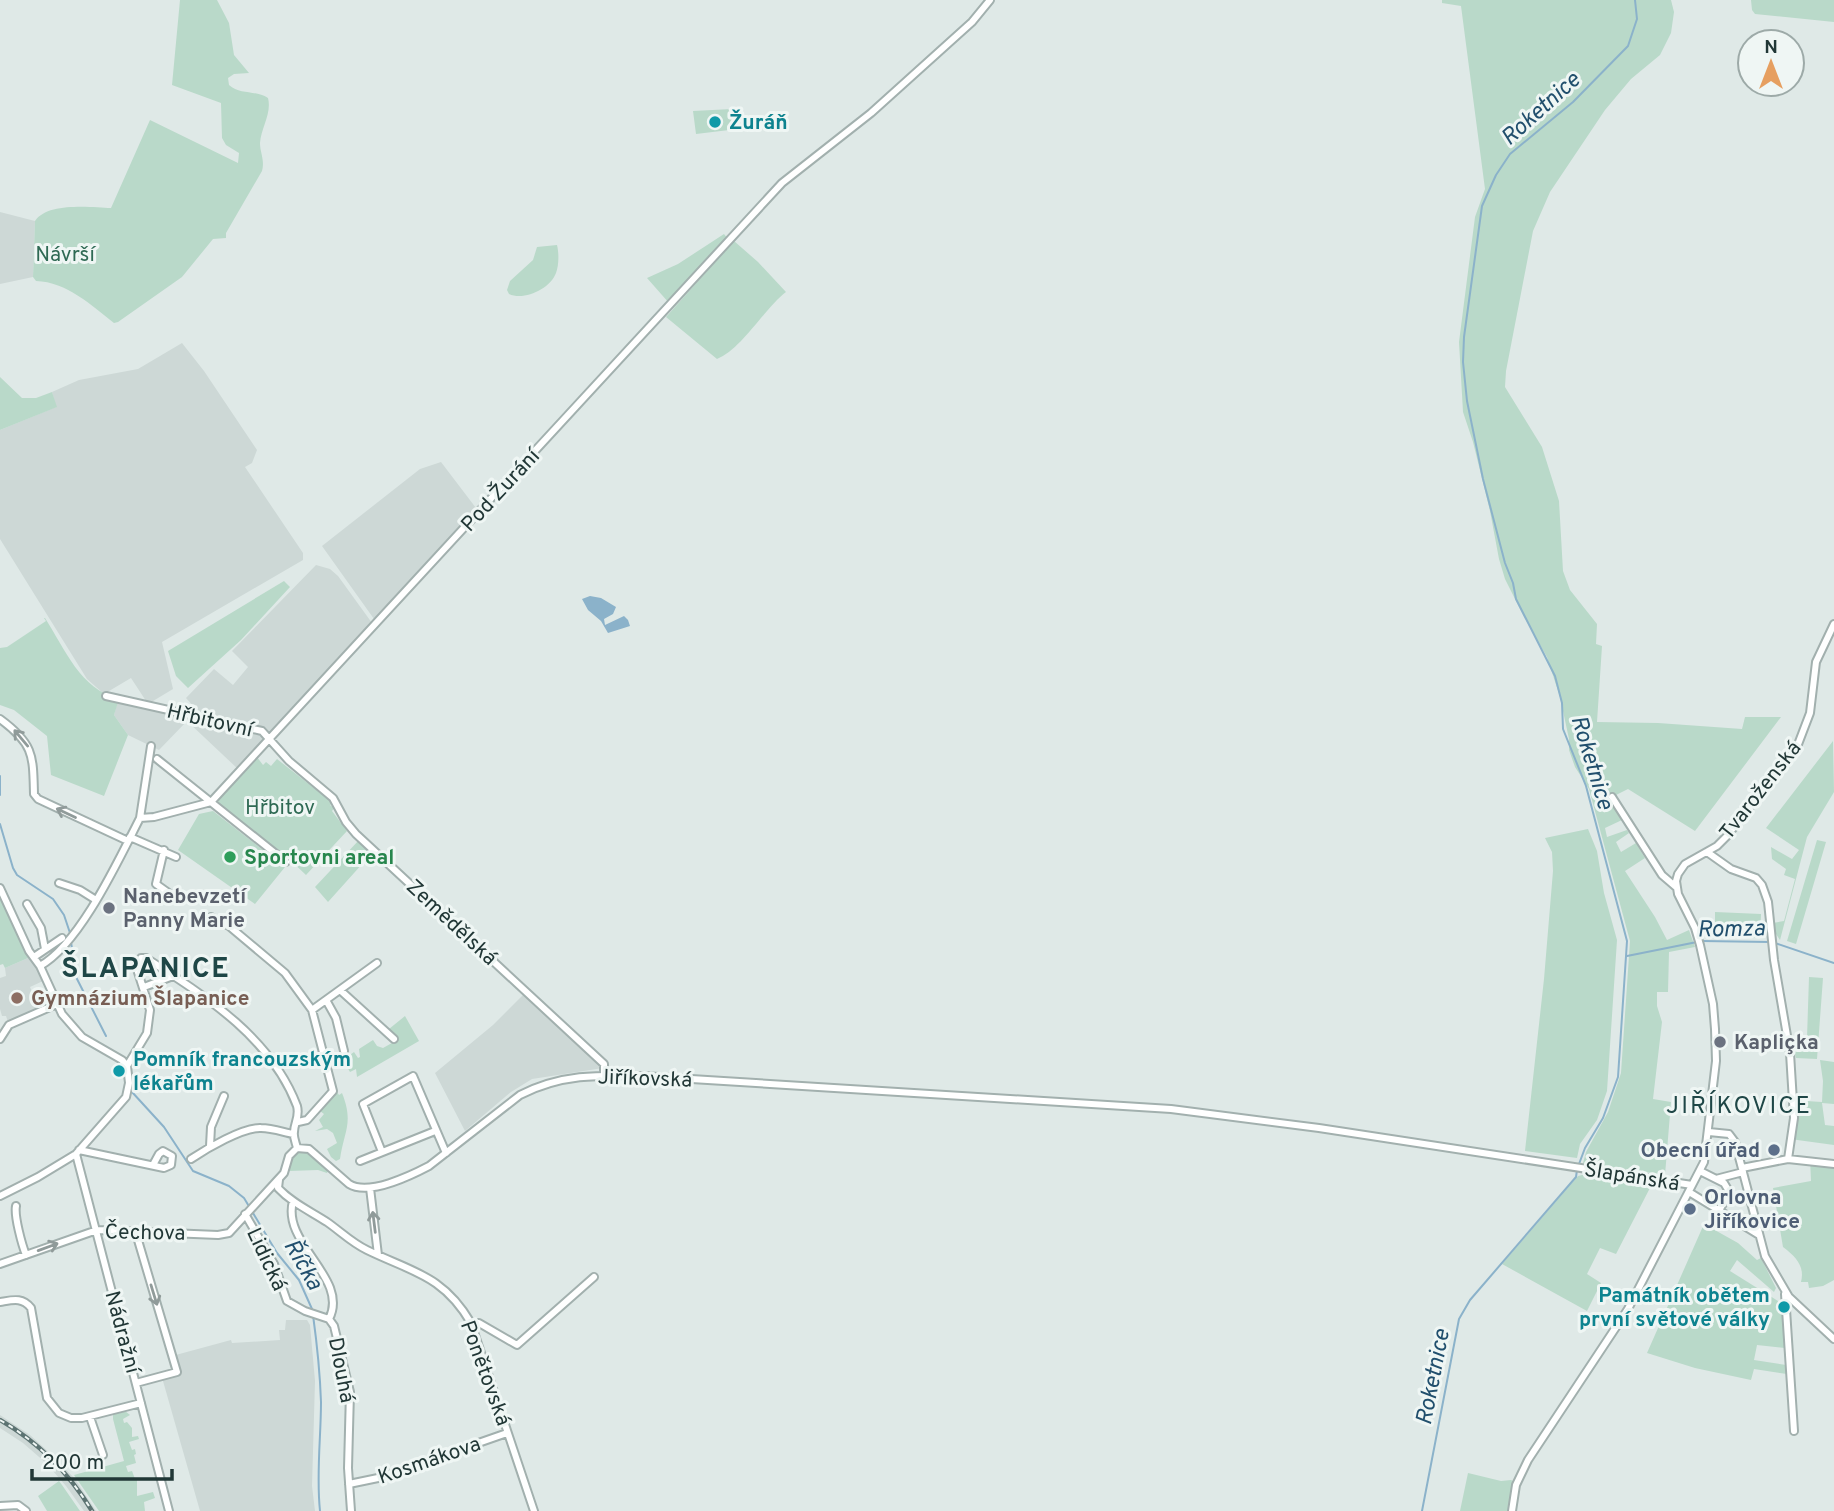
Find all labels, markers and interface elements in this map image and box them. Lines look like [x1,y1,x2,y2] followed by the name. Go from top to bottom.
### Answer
[1736,28,1806,98] north arrow
[1764,36,1778,60] text: N
[1496,66,1588,153] water label: Roketnice
[729,109,788,137] place label: Žuráň
[707,114,723,130] marker: Žuráň
[35,242,96,269] park label: Návrší
[455,442,548,538] street label: Pod Žurání
[164,698,257,745] street label: Hřbitovní
[1563,712,1619,814] water label: Roketnice
[13,730,29,748] one-way arrow
[1714,736,1808,846] street label: Tvaroženská
[245,795,315,822] park label: Hřbitov
[56,806,77,819] one-way arrow
[244,845,394,872] place label: Sportovni areal
[222,849,238,865] marker: Sportovni areal
[400,874,502,972] street label: Zemědělská
[123,884,248,935] place label: Nanebevzetí Panny Marie
[101,900,117,916] marker: Nanebevzetí Panny Marie
[1697,915,1765,946] water label: Romza
[61,950,231,988] district label: ŠLAPANICE
[31,985,249,1013] place label: Gymnázium Šlapanice
[9,990,25,1006] marker: Gymnázium Šlapanice
[1734,1030,1819,1057] place label: Kapliçka
[1712,1034,1728,1050] marker: Kapliçka
[133,1047,351,1098] place label: Pomník francouzským lékařům
[111,1063,127,1079] marker: Pomník francouzským lékařům
[597,1064,693,1095] street label: Jiříkovská
[1666,1090,1812,1122] district label: JIŘÍKOVICE
[1641,1138,1760,1165] place label: Obecní úřad
[1766,1142,1782,1158] marker: Obecní úřad
[1582,1156,1682,1198] street label: Šlapánská
[1704,1185,1800,1236] place label: Orlovna Jiříkovice
[1682,1201,1698,1217] marker: Orlovna Jiříkovice
[368,1211,381,1233] one-way arrow
[104,1218,186,1248] street label: Čechova
[239,1224,292,1296] street label: Lidická
[276,1234,329,1296] water label: Říčka
[37,1240,59,1252] one-way arrow
[1579,1283,1770,1334] place label: Památník obětem první světové války
[148,1284,161,1306] one-way arrow
[98,1288,146,1378] street label: Nádražní
[1776,1299,1792,1315] marker: Památník obětem první světové války
[453,1317,516,1430] street label: Ponětovská
[1411,1326,1458,1428] water label: Roketnice
[321,1335,360,1405] street label: Dlouhá
[374,1431,484,1492] street label: Kosmákova
[32,1438,172,1482] scale bar
[42,1450,104,1477] text: 200 m

